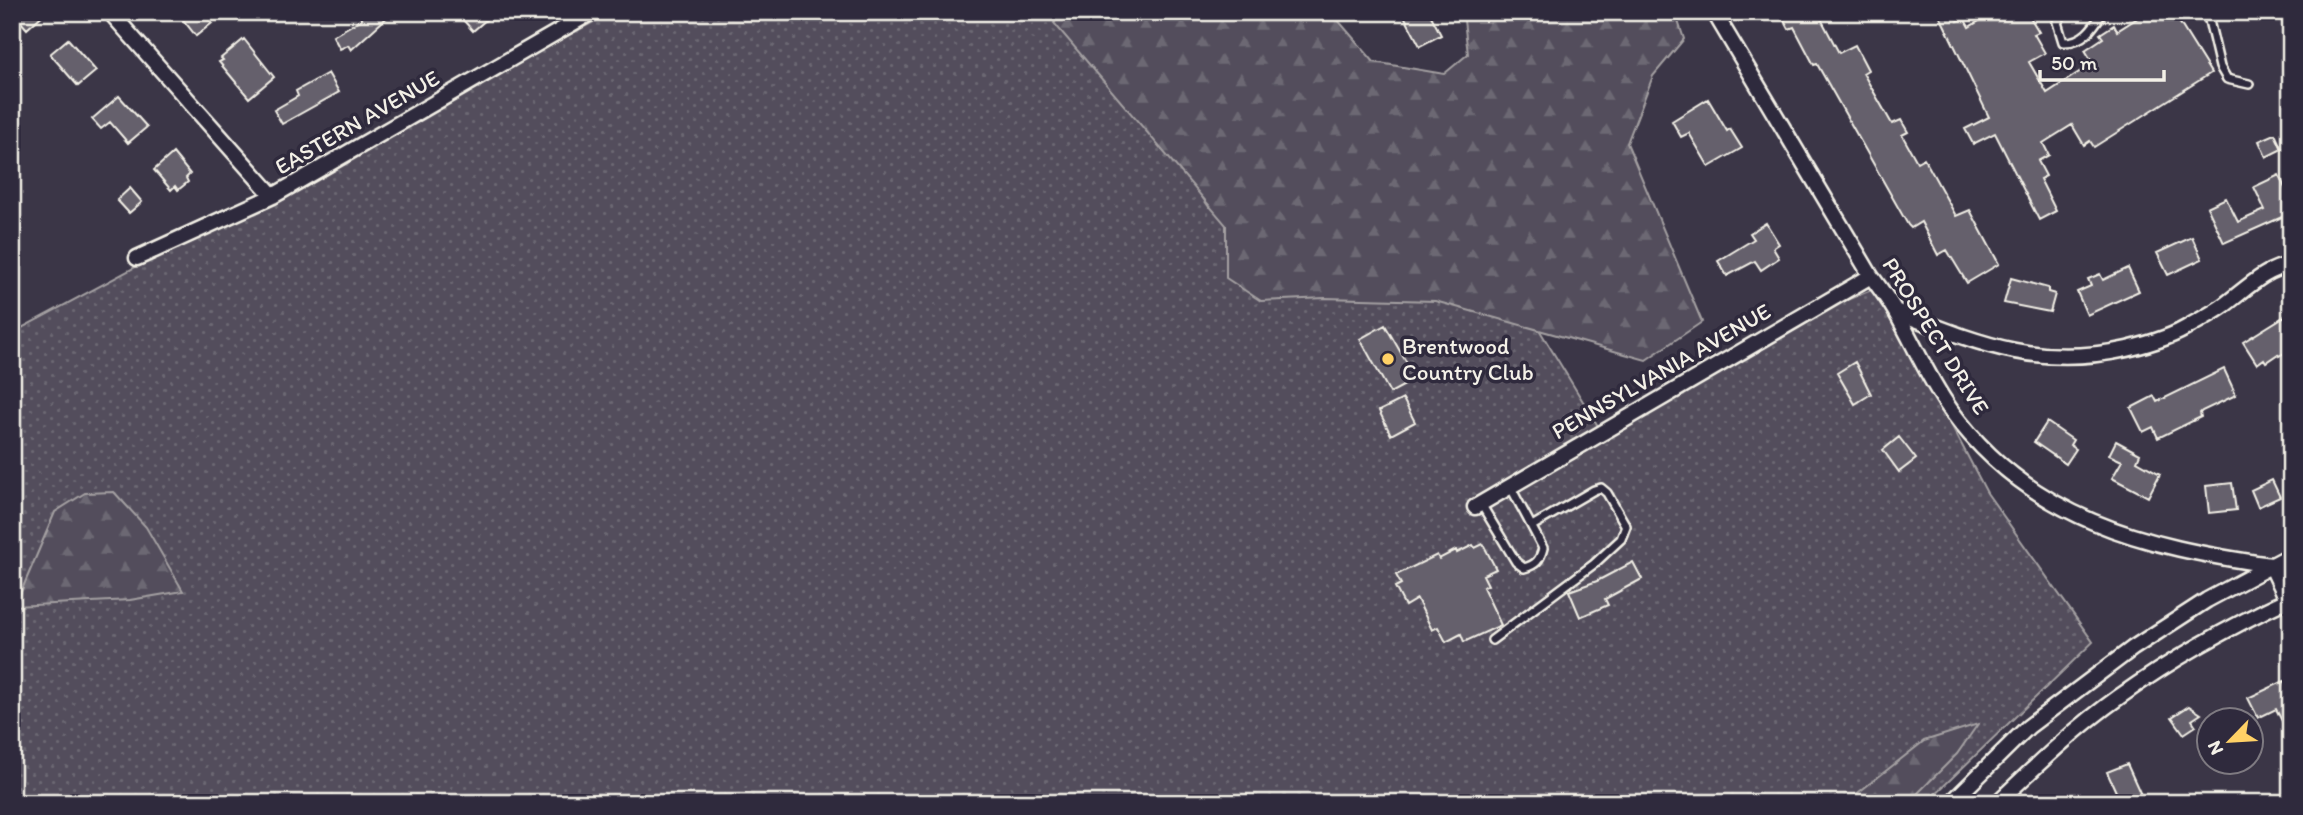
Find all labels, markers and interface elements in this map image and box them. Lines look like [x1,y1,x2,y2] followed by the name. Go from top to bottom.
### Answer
[2040,38,2165,82] scale bar
[2051,50,2098,75] text: 50 m
[270,64,444,180] street label: EASTERN AVENUE
[1876,252,1996,420] street label: PROSPECT DRIVE
[1547,297,1775,445] street label: PENNSYLVANIA AVENUE
[1402,332,1534,386] place label: Brentwood Country Club
[1380,351,1396,367] marker: Brentwood Country Club
[2194,706,2264,776] north arrow
[2202,737,2228,759] text: N

